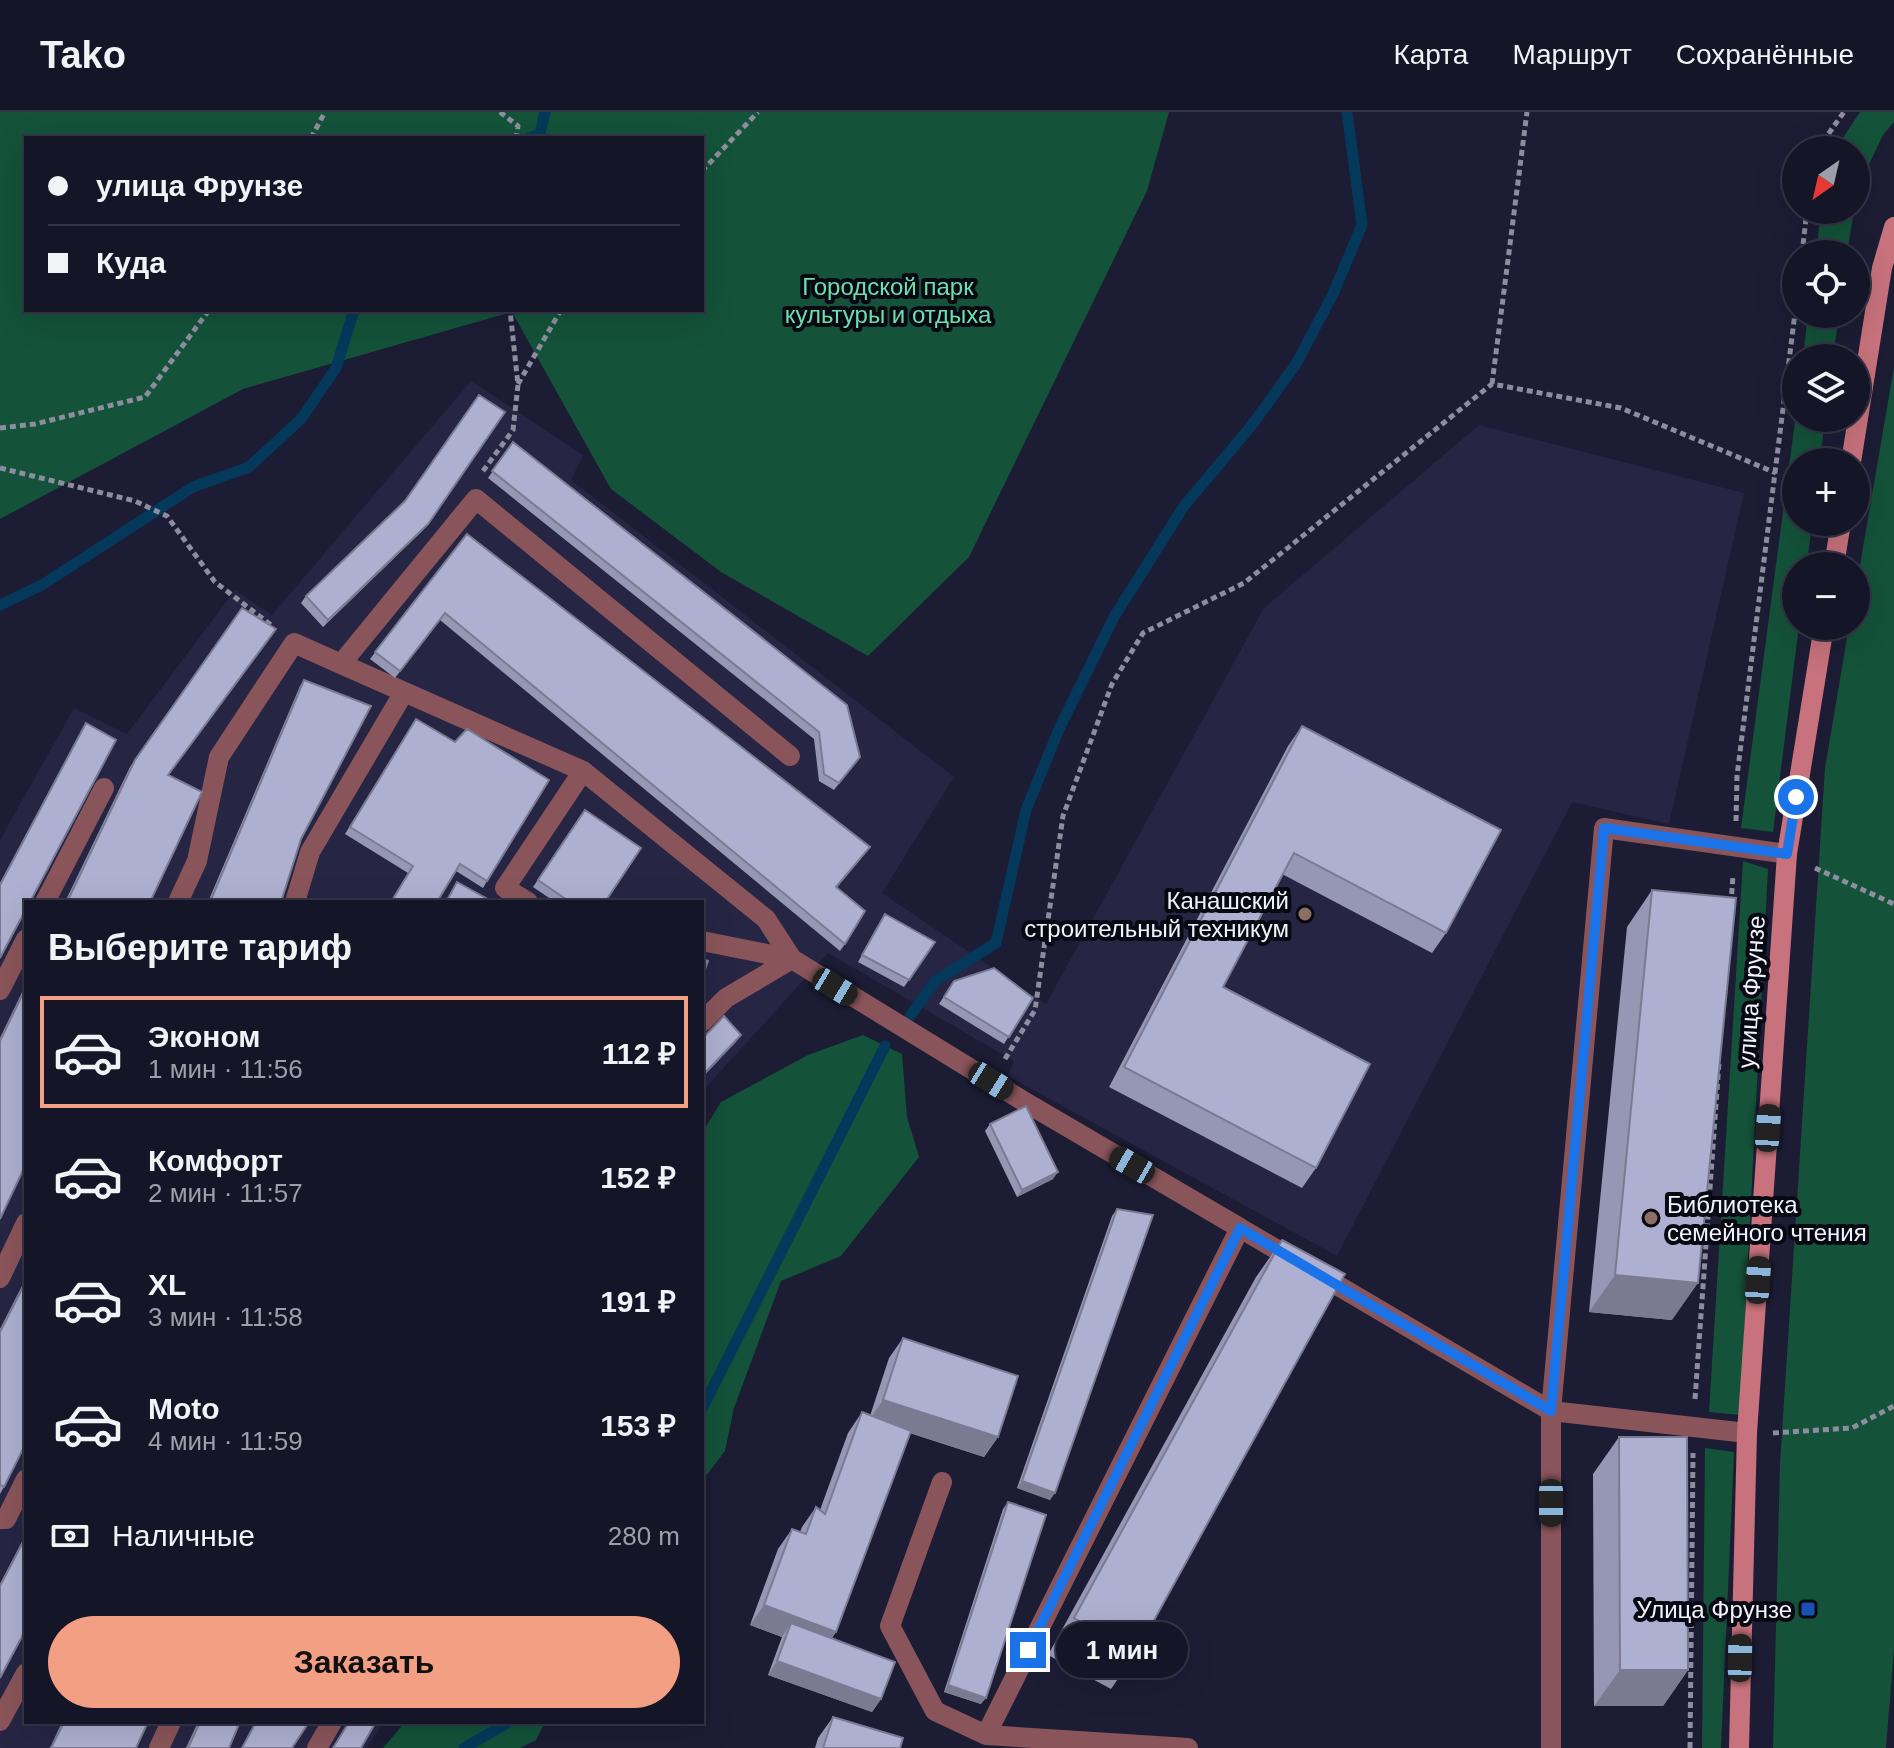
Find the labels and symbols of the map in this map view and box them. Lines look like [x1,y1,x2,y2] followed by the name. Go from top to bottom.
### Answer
[1782,136,1870,224] north arrow
[785,273,992,328] park label: Городской парк культуры и отдыха
[1778,779,1814,815] route start
[1024,887,1289,942] place label: Канашский строительный техникум
[1296,905,1314,923] marker: Канашский строительный техникум
[1732,915,1770,1069] street label: улица Фрунзе
[808,964,862,1010] car
[964,1058,1018,1104] car
[1754,1103,1782,1153] car
[1105,1143,1159,1187] car
[1667,1191,1867,1246] place label: Библиотека семейного чтения
[1642,1209,1660,1227] marker: Библиотека семейного чтения
[1744,1255,1772,1305] car
[1539,1479,1563,1527] car
[1637,1596,1792,1623] place label: Улица Фрунзе
[1799,1600,1817,1618] marker: Улица Фрунзе
[1056,1622,1188,1678] callout: 1 мин
[1010,1632,1046,1668] route end
[1728,1634,1752,1682] car

